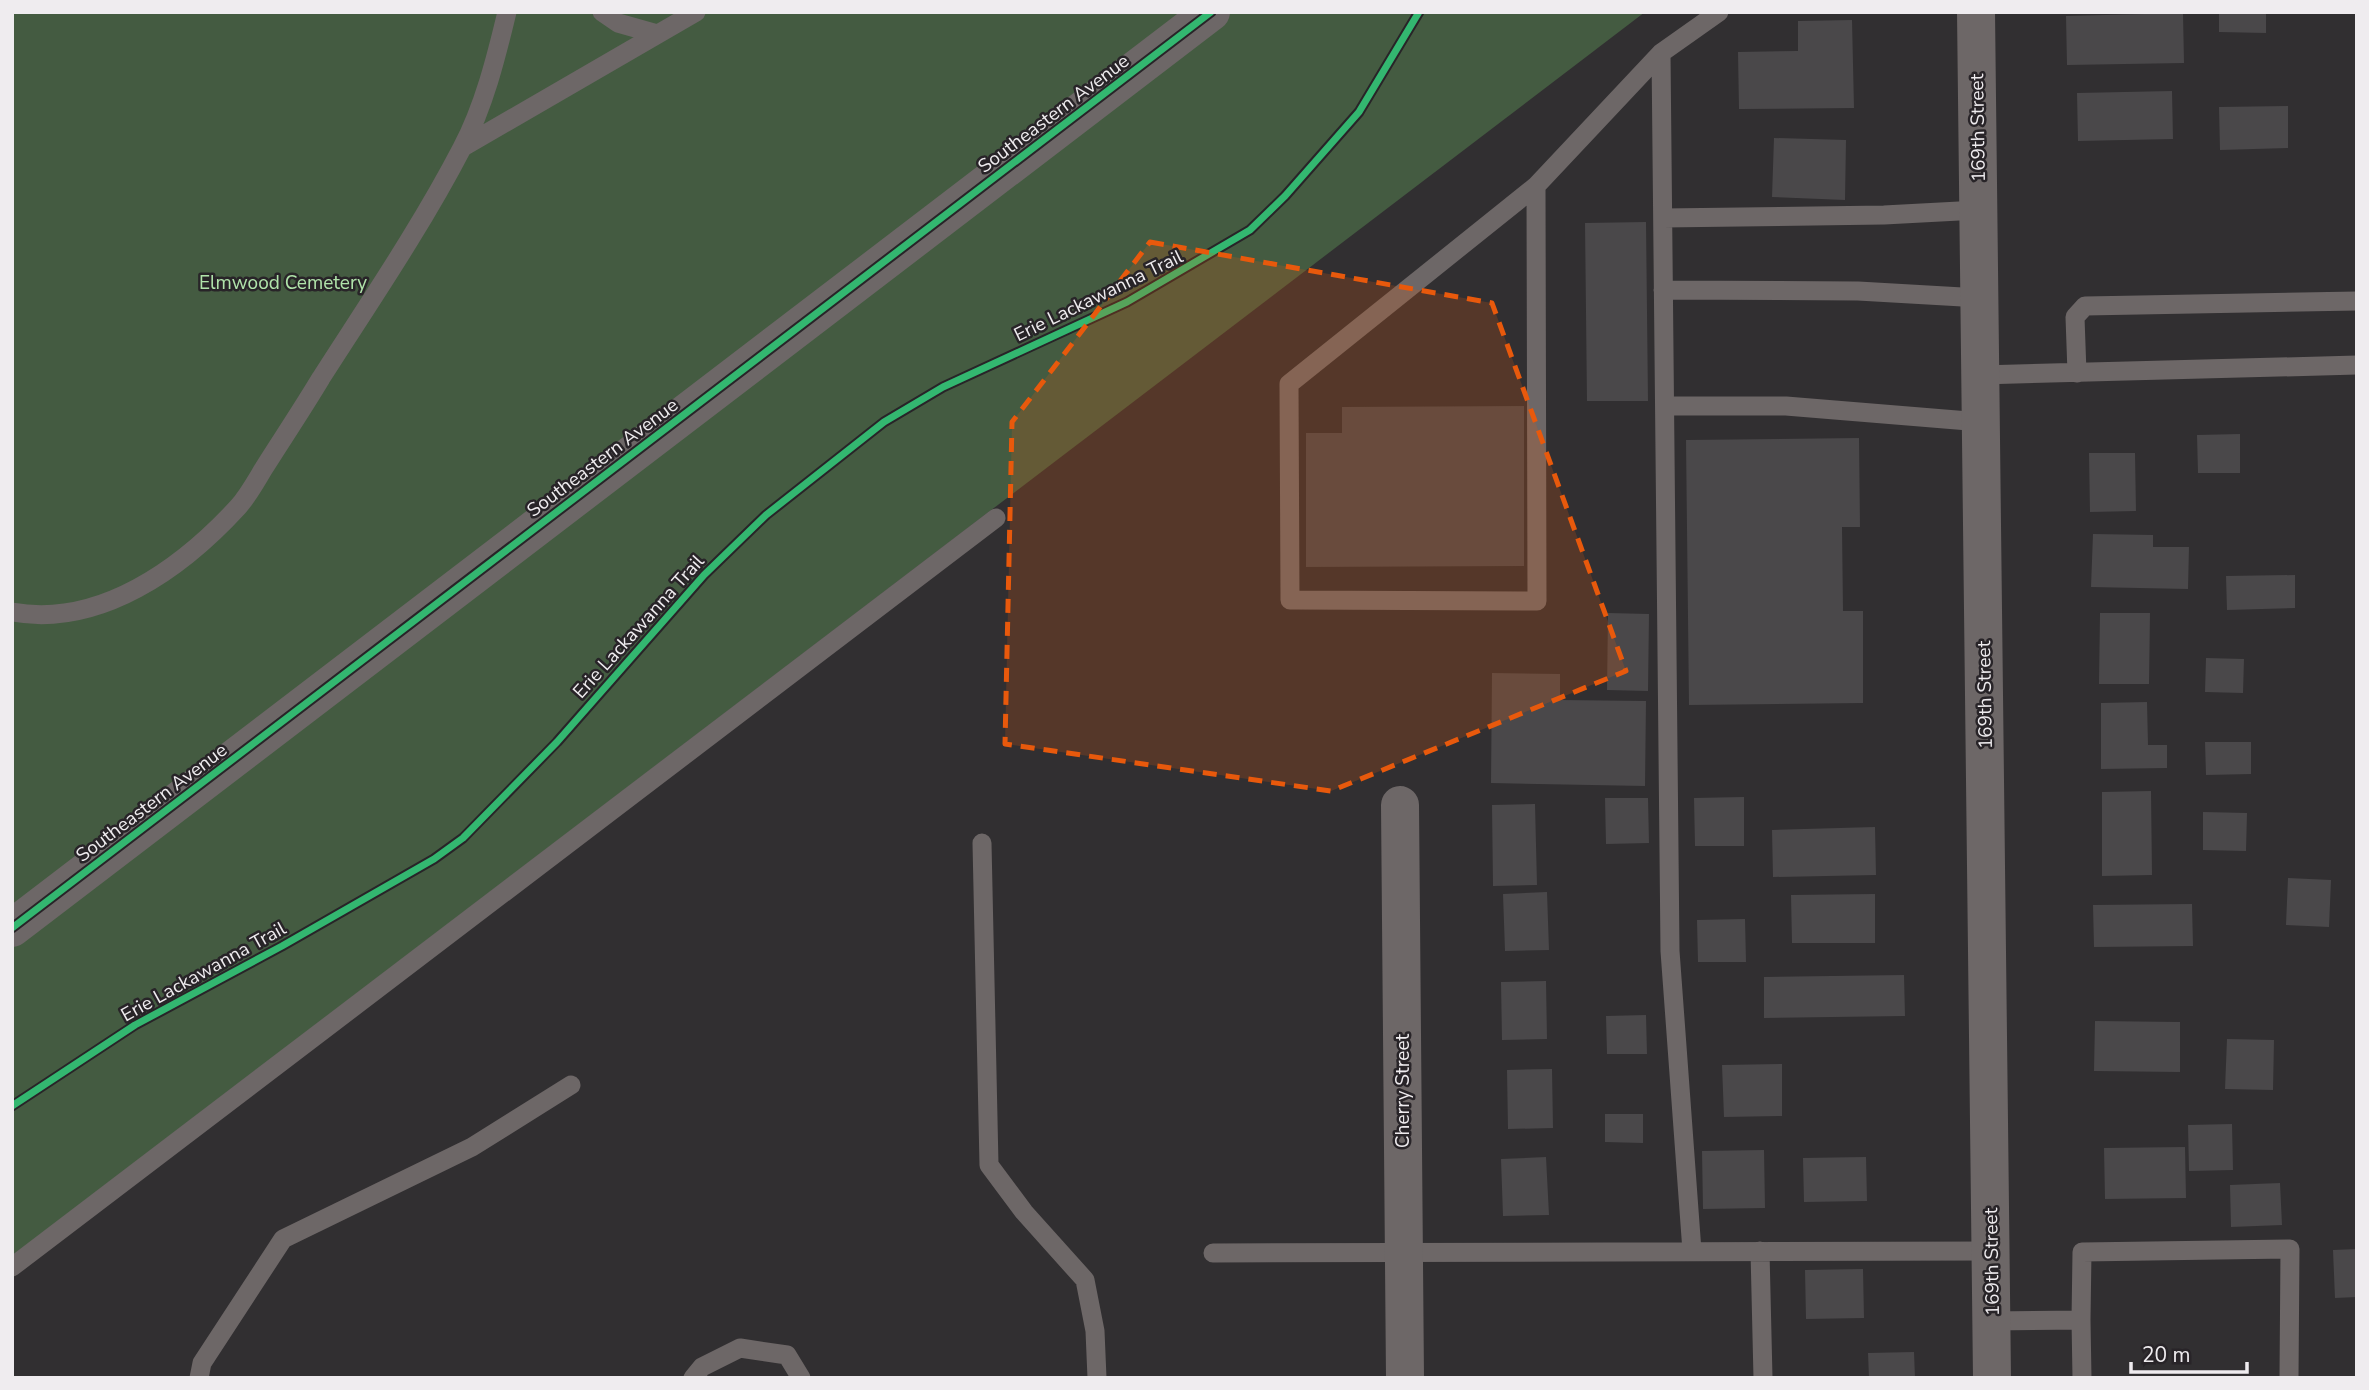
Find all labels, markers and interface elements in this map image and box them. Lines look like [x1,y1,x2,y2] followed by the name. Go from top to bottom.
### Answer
[973,48,1135,179] street label: Southeastern Avenue
[1964,73,1992,182] street label: 169th Street
[1010,243,1188,348] street label: Erie Lackawanna Trail
[199,270,367,296] park label: Elmwood Cemetery
[522,392,684,523] street label: Southeastern Avenue
[567,549,711,704] street label: Erie Lackawanna Trail
[1971,640,1999,749] street label: 169th Street
[71,737,233,868] street label: Southeastern Avenue
[116,915,291,1028] street label: Erie Lackawanna Trail
[1390,1033,1416,1148] street label: Cherry Street
[1978,1207,2006,1316] street label: 169th Street
[2131,1330,2246,1374] scale bar
[2142,1341,2191,1369] text: 20 m

